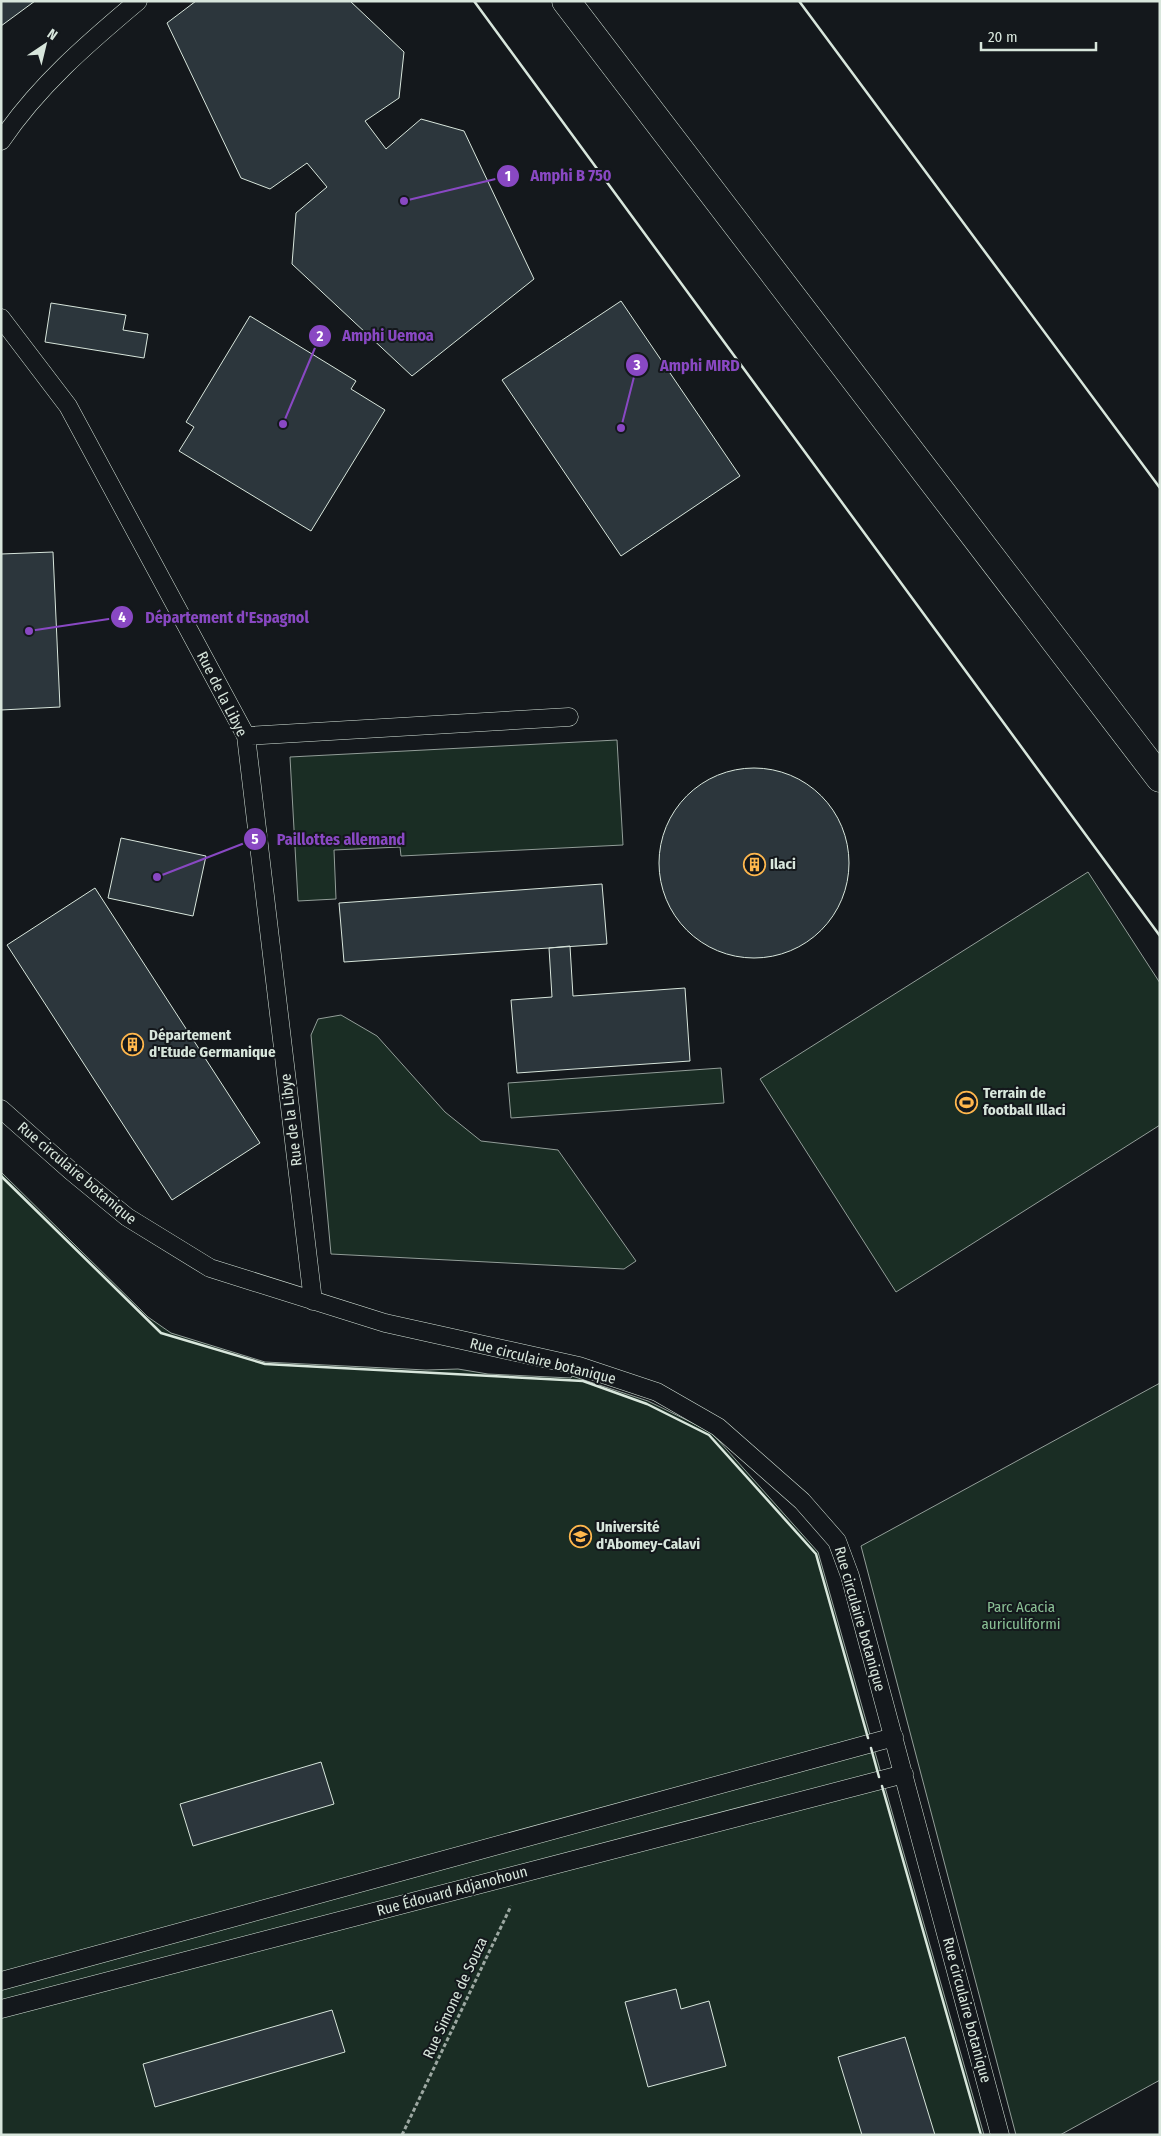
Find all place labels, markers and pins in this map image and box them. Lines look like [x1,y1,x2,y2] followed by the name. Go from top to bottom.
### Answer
[495,160,621,191] callout: Amphi B 750
[307,320,444,351] callout: Amphi Uemoa
[625,349,750,380] callout: Amphi MIRD
[110,602,318,633] callout: Département d'Espagnol
[242,824,416,855] callout: Paillottes allemand
[742,852,766,876] building icon: Ilaci
[770,855,796,873] place label: Ilaci
[149,1026,276,1061] place label: Département d'Etude Germanique
[121,1032,145,1056] building icon: Département d'Etude Germanique
[983,1084,1066,1119] place label: Terrain de football Illaci
[955,1090,979,1114] sports icon: Terrain de football Illaci
[596,1518,700,1553] place label: Université d'Abomey-Calavi
[568,1524,592,1548] school or university icon: Université d'Abomey-Calavi

